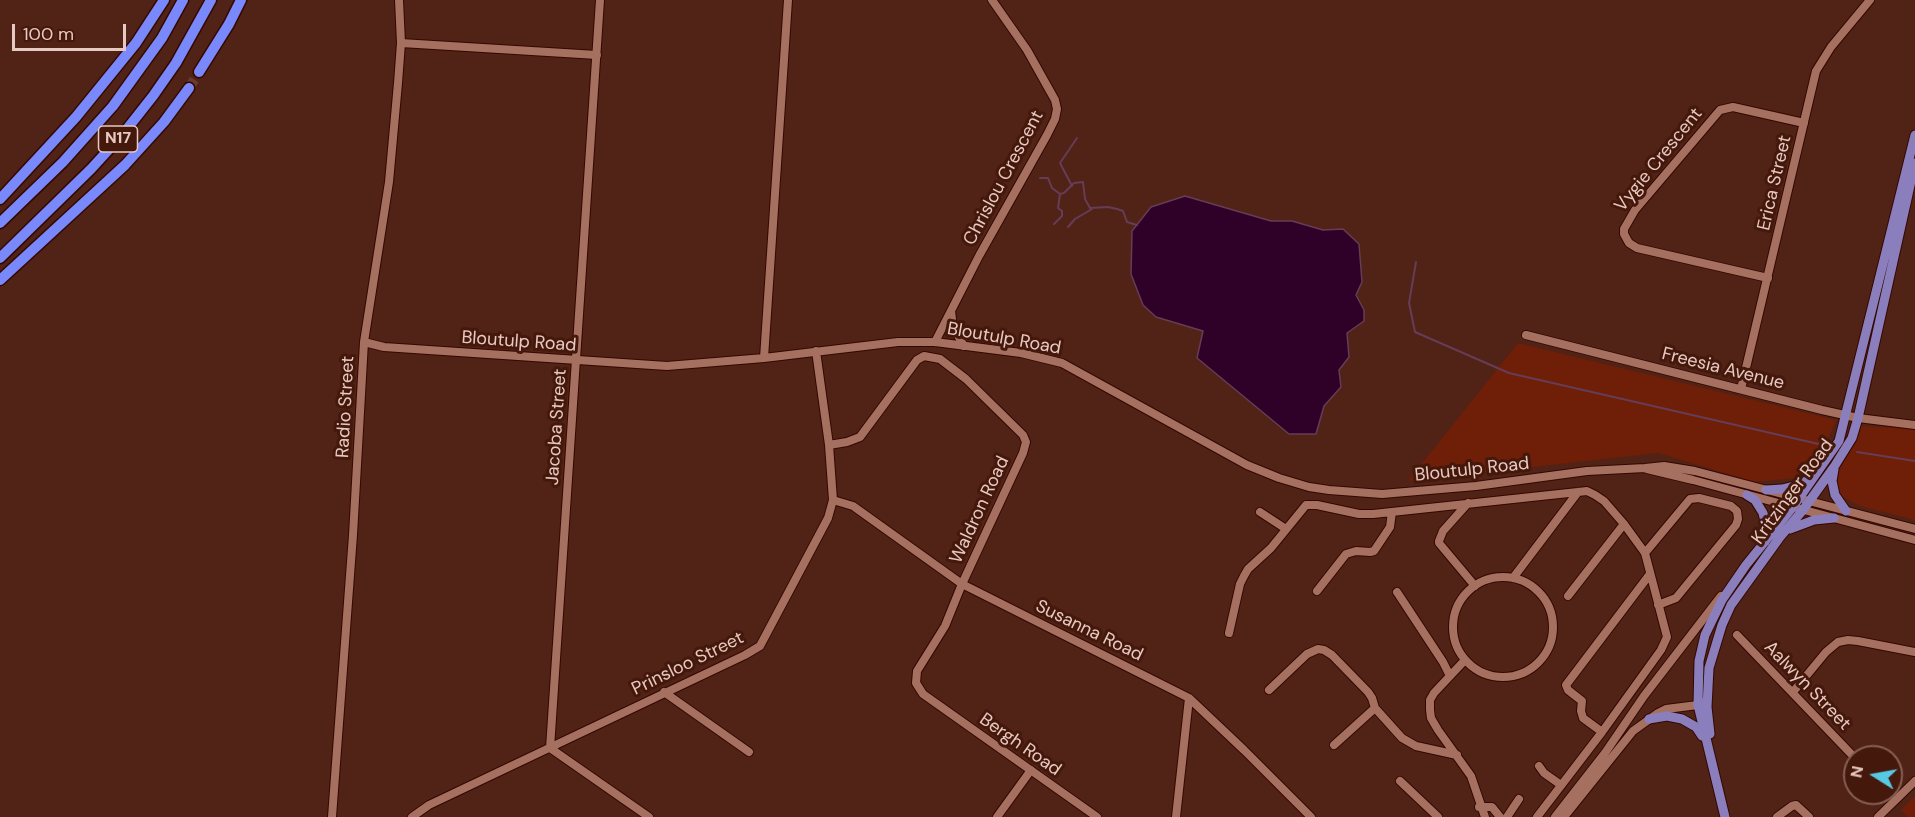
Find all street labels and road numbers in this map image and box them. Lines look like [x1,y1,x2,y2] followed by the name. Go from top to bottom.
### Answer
[1611,104,1707,216] street label: Vygie Crescent
[959,107,1049,249] street label: Chrislou Crescent
[98,126,138,152] road number: N17
[1754,133,1796,233] street label: Erica Street
[945,318,1063,360] street label: Bloutulp Road
[461,327,577,357] street label: Bloutulp Road
[1660,343,1786,395] street label: Freesia Avenue
[333,355,359,459] street label: Radio Street
[542,368,572,486] street label: Jacoba Street
[1748,435,1838,549] street label: Kritzinger Road
[946,453,1014,567] street label: Waldron Road
[1414,453,1530,487] street label: Bloutulp Road
[1032,596,1146,666] street label: Susanna Road
[628,628,748,700] street label: Prinsloo Street
[1759,637,1855,735] street label: Aalwyn Street
[975,709,1065,781] street label: Bergh Road

